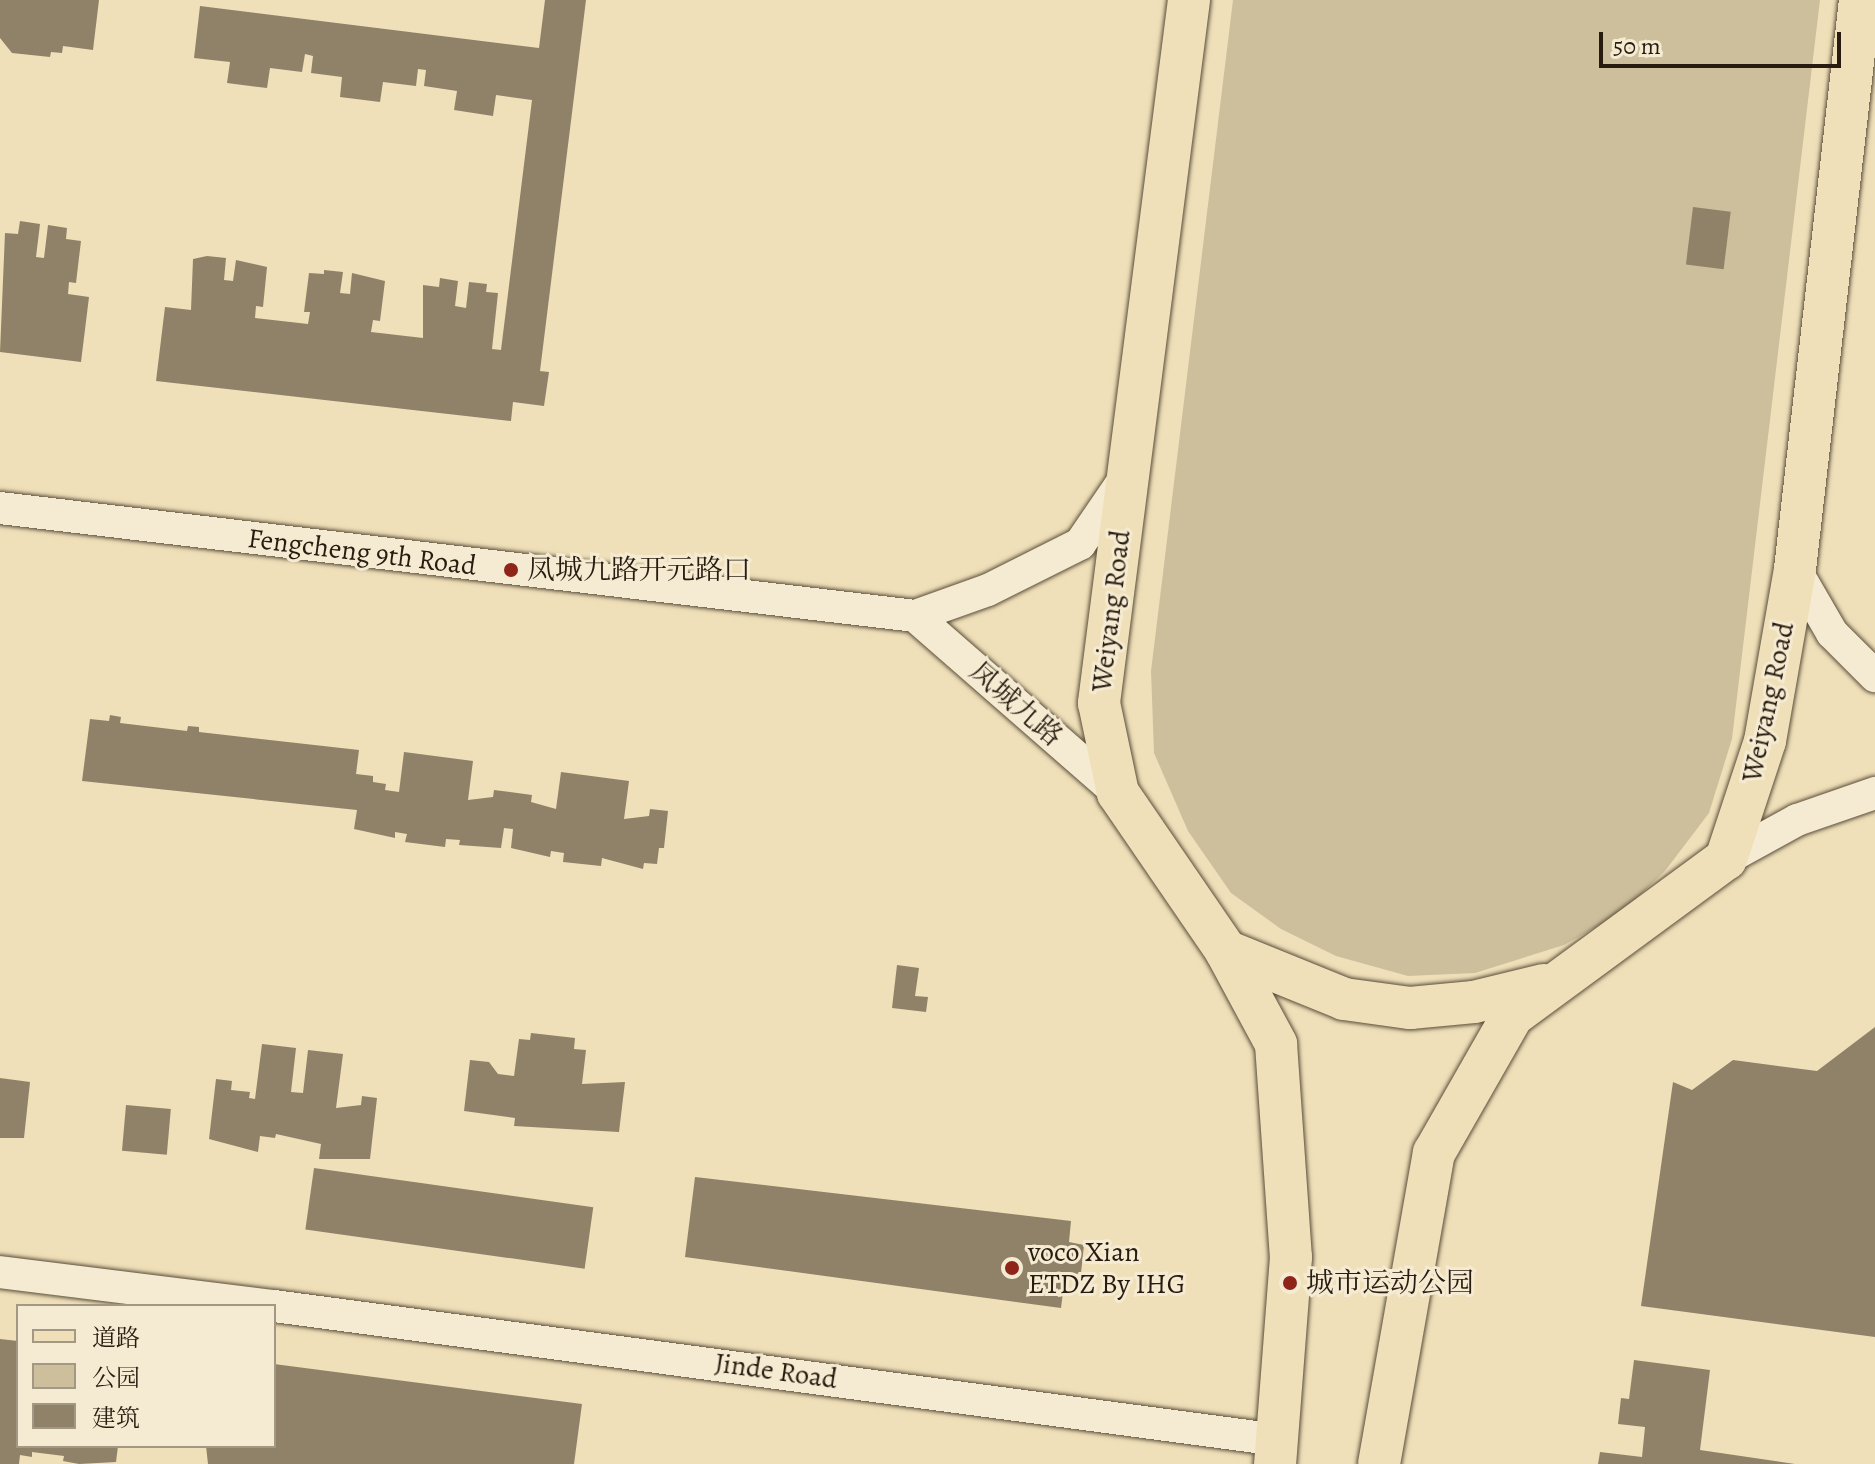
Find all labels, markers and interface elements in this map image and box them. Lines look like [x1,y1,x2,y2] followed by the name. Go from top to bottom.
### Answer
[1603,16,1845,66] scale bar
[1613,30,1661,62] text: 50 m
[246,521,478,583] street label: Fengcheng 9th Road
[1084,528,1138,694] street label: Weiyang Road
[527,553,751,587] place label: 凤城九路开元路口
[502,561,520,579] marker: 凤城九路开元路口
[1735,619,1801,785] street label: Weiyang Road
[963,655,1069,753] street label: 凤城九路
[1028,1235,1185,1301] place label: voco Xian ETDZ By IHG
[1003,1259,1021,1277] marker: voco Xian ETDZ By IHG
[1306,1266,1474,1300] place label: 城市运动公园
[1281,1274,1299,1292] marker: 城市运动公园
[16,1304,276,1448] legend
[92,1322,140,1354] text: 道路
[713,1346,839,1396] street label: Jinde Road
[92,1362,140,1394] text: 公园
[92,1402,140,1434] text: 建筑

